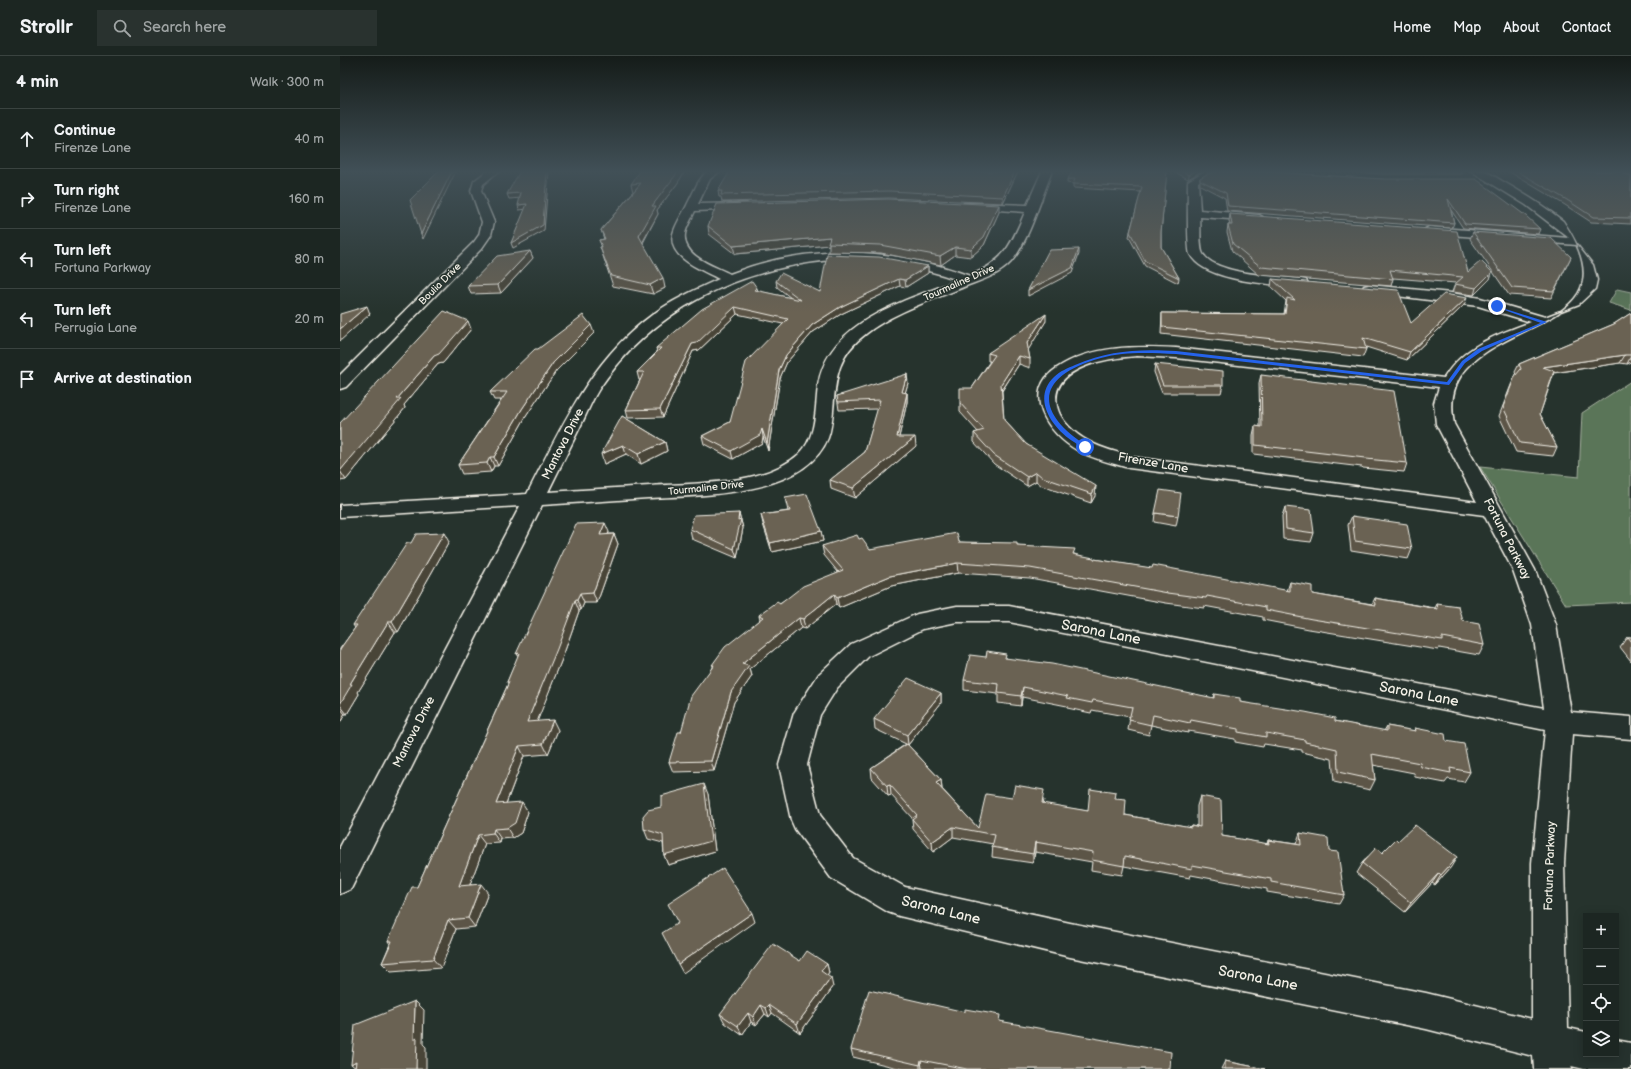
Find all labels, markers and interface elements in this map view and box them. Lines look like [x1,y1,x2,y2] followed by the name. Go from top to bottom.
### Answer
[97,10,377,46] search box
[20,16,73,39] text: Strollr
[111,17,133,39] icon: search
[143,18,226,37] text: Search here
[1393,19,1431,36] text: Home
[1453,19,1481,36] text: Map
[1503,19,1540,36] text: About
[1562,19,1611,36] text: Contact
[16,72,59,92] text: 4 min
[250,74,324,90] text: Walk · 300 m
[54,121,116,140] text: Continue
[16,128,38,150] icon: ahead
[294,131,324,147] text: 40 m
[54,140,131,156] text: Firenze Lane
[54,181,119,200] text: Turn right
[16,188,38,210] icon: right
[289,191,324,207] text: 160 m
[54,200,131,216] text: Firenze Lane
[54,241,111,260] text: Turn left
[16,248,38,270] icon: left
[295,251,324,267] text: 80 m
[54,260,151,276] text: Fortuna Parkway
[417,260,464,307] street label: Boulia Drive
[922,262,996,304] street label: Tourmaline Drive
[1488,297,1506,315] route end
[54,301,111,320] text: Turn left
[16,308,38,330] icon: left
[294,311,324,327] text: 20 m
[54,320,137,336] text: Perrugia Lane
[16,368,38,390] icon: arrive
[54,369,192,388] text: Arrive at destination
[539,406,587,482] street label: Mantova Drive
[1076,438,1094,456] route start
[1117,449,1189,477] street label: Firenze Lane
[668,478,744,498] street label: Tourmaline Drive
[1480,496,1534,583] street label: Fortuna Parkway
[1060,616,1142,648] street label: Sarona Lane
[1378,678,1460,710] street label: Sarona Lane
[390,694,438,770] street label: Mantova Drive
[1541,820,1559,911] street label: Fortuna Parkway
[900,892,982,928] street label: Sarona Lane
[1583,913,1619,1057] map controls
[1583,913,1619,949] button: +
[1583,949,1619,985] button: −
[1217,962,1299,994] street label: Sarona Lane
[1583,985,1619,1021] button: locate
[1583,1021,1619,1057] button: layers

